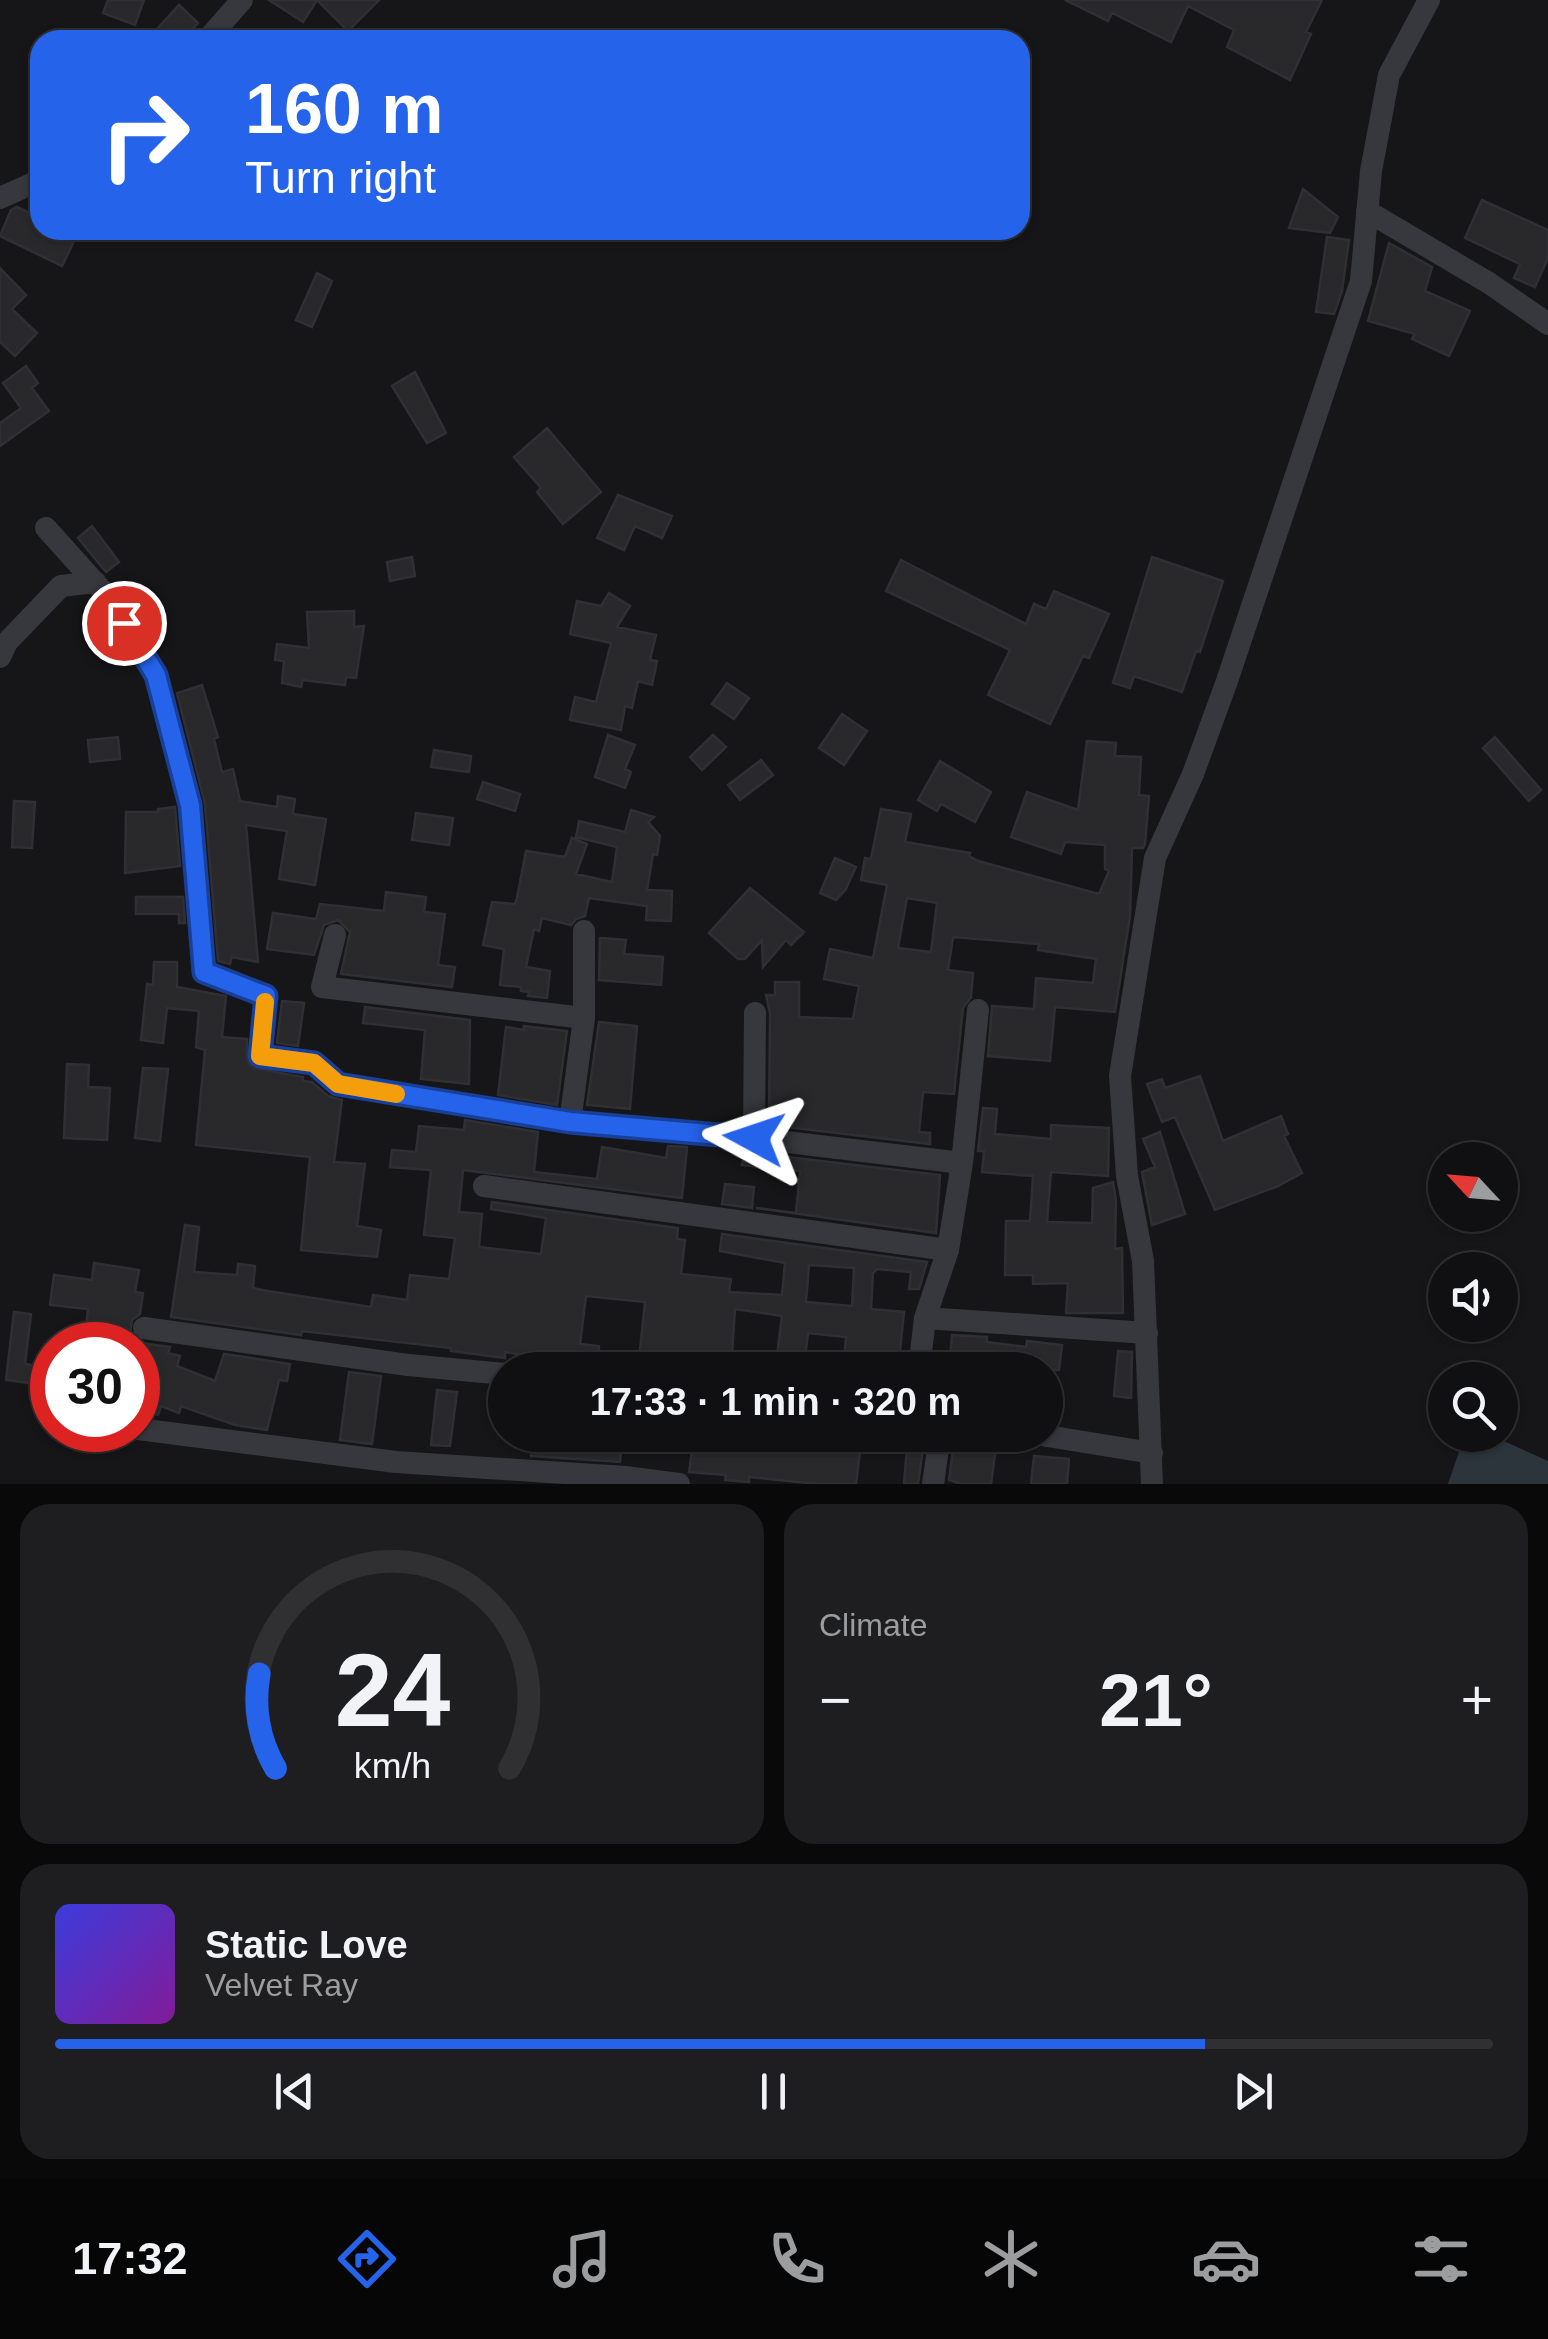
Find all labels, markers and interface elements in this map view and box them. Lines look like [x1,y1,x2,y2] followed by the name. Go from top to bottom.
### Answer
[80,70,210,200] icon: right
[245,70,443,148] text: 160 m
[245,152,436,203] text: Turn right
[82,581,167,666] pin
[97,596,152,651] icon: arrive
[702,1086,806,1190] position arrow
[1428,1142,1518,1232] north arrow
[1428,1142,1518,1452] map controls
[1428,1252,1518,1342] button: sound
[30,1322,160,1452] speed limit sign: 30
[1428,1362,1518,1452] button: search
[590,1381,961,1423] text: 17:33 · 1 min · 320 m
[819,1607,927,1643] text: Climate
[334,1632,450,1748] text: 24
[1099,1658,1213,1742] text: 21°
[819,1669,851,1731] text: −
[1461,1669,1493,1731] text: +
[353,1746,431,1786] text: km/h
[205,1924,408,1966] text: Static Love
[205,1967,358,2003] text: Velvet Ray
[267,2064,322,2119] icon: previous
[746,2064,801,2119] icon: pause
[1226,2064,1281,2119] icon: next
[332,2224,402,2294] icon: directions
[547,2224,617,2294] icon: music
[762,2224,832,2294] icon: phone
[976,2224,1046,2294] icon: climate
[1191,2224,1261,2294] icon: car
[1406,2224,1476,2294] icon: filters
[72,2233,187,2284] text: 17:32

